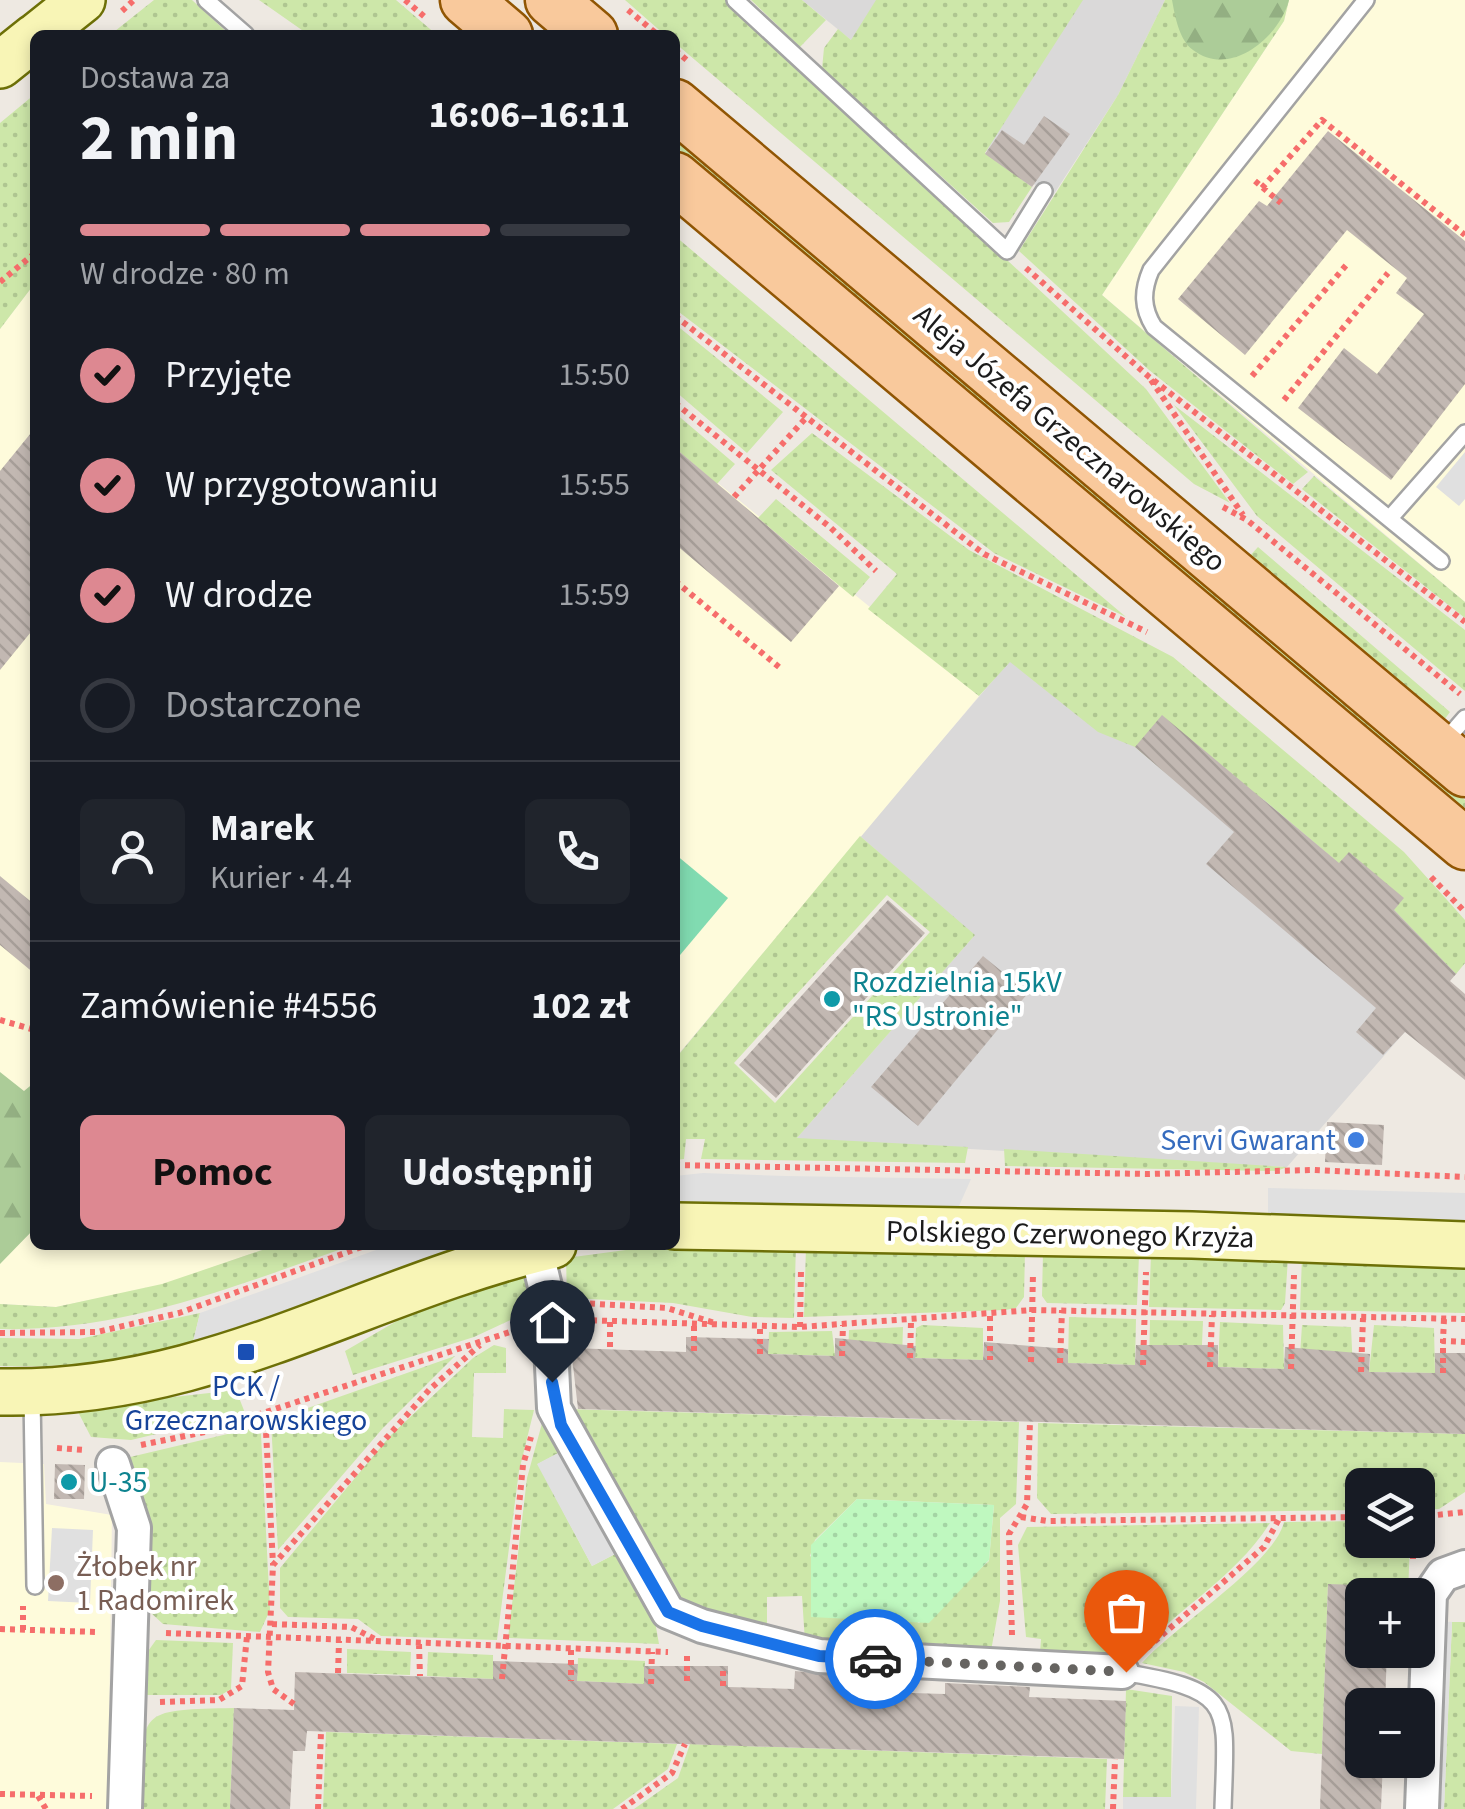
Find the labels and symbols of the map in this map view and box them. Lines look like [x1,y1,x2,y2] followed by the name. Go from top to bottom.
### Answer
[904,294,1235,582] street label: Aleja Józefa Grzecznarowskiego
[852,961,1062,1038] place label: Rozdzielnia 15kV "RS Ustronie"
[821,988,843,1010] marker: Rozdzielnia 15kV "RS Ustronie"
[1160,1119,1336,1162] place label: Servi Gwarant
[1345,1129,1367,1151] marker: Servi Gwarant
[885,1210,1255,1259] street label: Polskiego Czerwonego Krzyża
[510,1280,595,1383] pin
[235,1341,257,1363] marker: PCK / Grzecznarowskiego
[125,1365,367,1442] place label: PCK / Grzecznarowskiego
[89,1461,148,1504] place label: U-35
[58,1471,80,1493] marker: U-35
[76,1545,234,1622] place label: Żłobek nr 1 Radomirek
[1084,1570,1169,1673] pin
[45,1572,67,1594] marker: Żłobek nr 1 Radomirek
[825,1609,925,1709] courier

